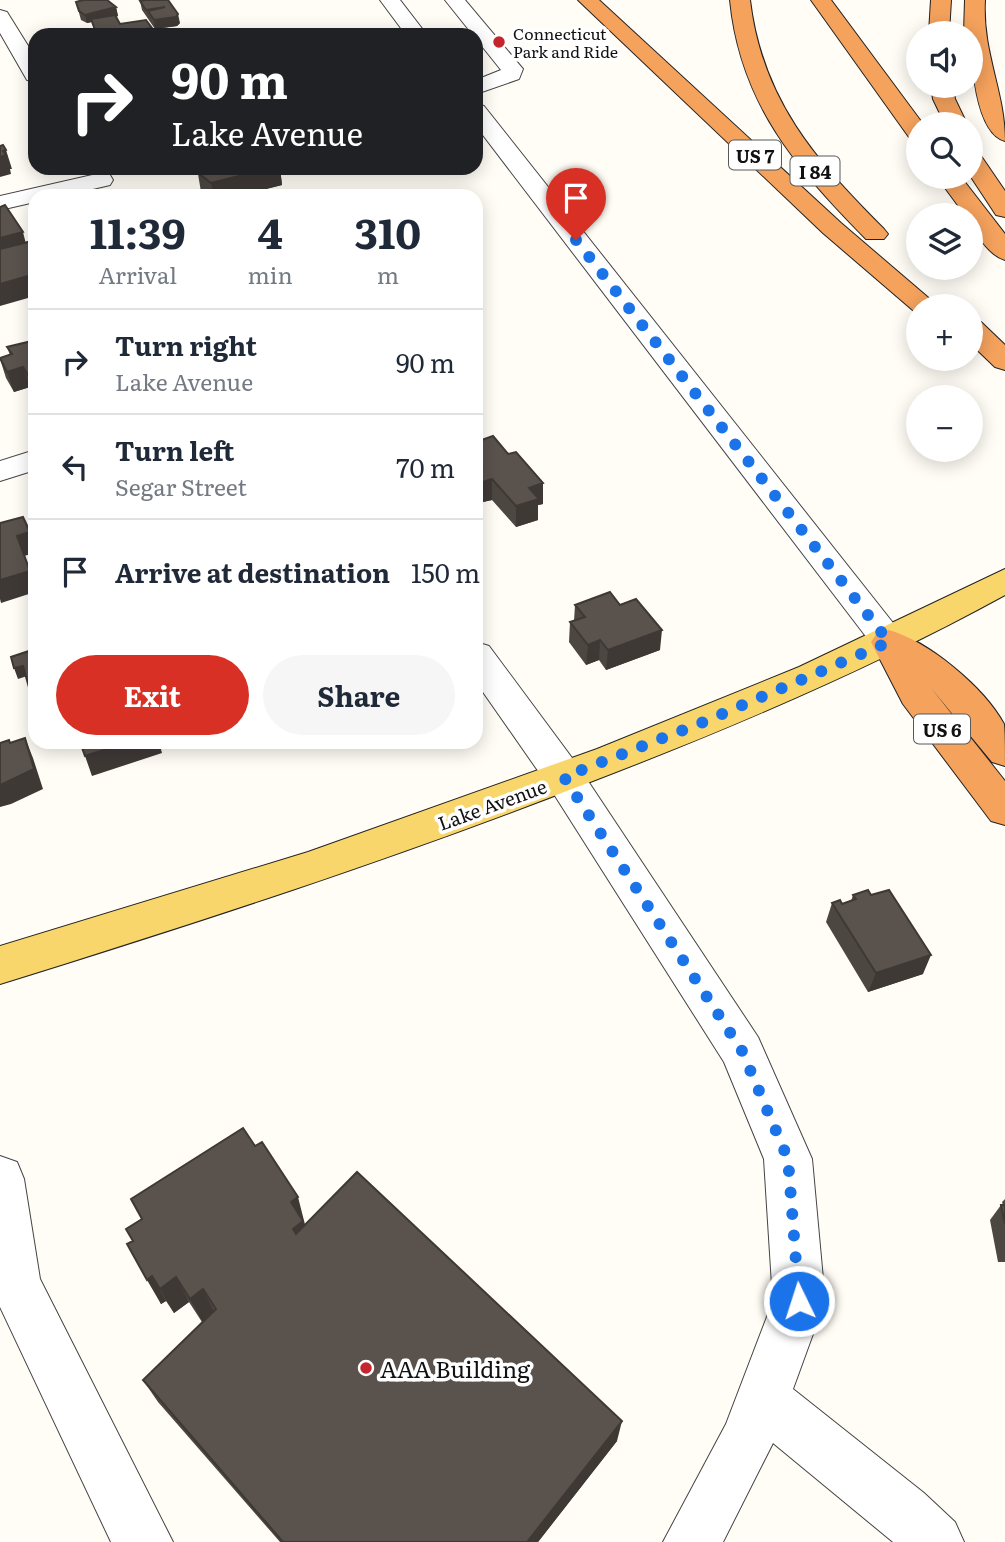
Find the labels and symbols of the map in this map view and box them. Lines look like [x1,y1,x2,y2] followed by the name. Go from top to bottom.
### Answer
[513,21,618,63] place label: Connecticut Park and Ride
[491,34,507,50] marker: Connecticut Park and Ride
[729,140,781,170] road number: US 7
[790,156,840,186] road number: I 84
[546,168,606,240] pin
[914,714,970,744] road number: US 6
[434,771,551,837] street label: Lake Avenue
[762,1264,836,1338] position arrow
[380,1351,530,1385] place label: AAA Building
[358,1360,374,1376] marker: AAA Building

